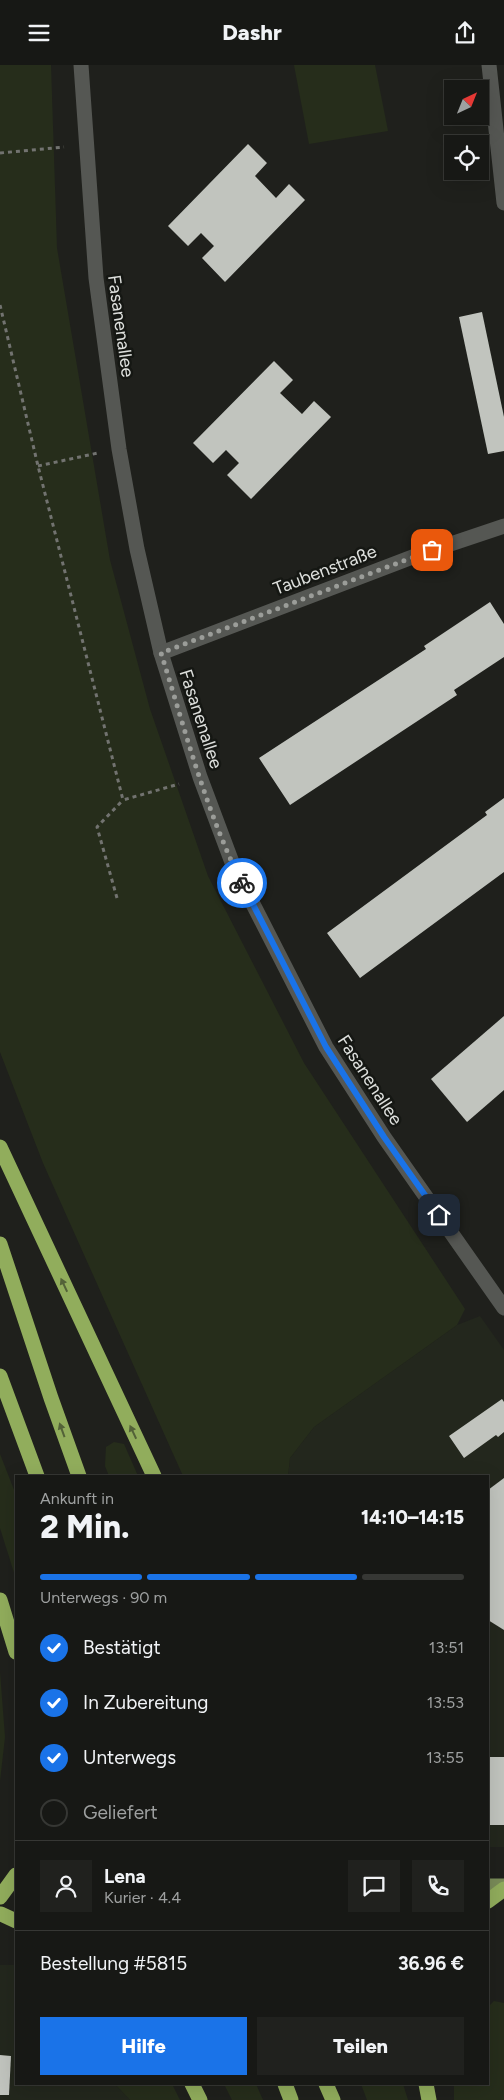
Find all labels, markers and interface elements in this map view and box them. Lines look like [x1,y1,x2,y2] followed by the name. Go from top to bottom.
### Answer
[25,19,53,47] icon: menu
[222,19,282,46] text: Dashr
[451,19,479,47] icon: share
[444,80,489,125] north arrow
[444,80,489,180] map controls
[444,135,489,180] button: locate
[103,273,139,379] street label: Fasanenallee
[411,529,453,571] pin
[418,536,446,564] icon: bag
[270,540,380,600] street label: Taubenstraße
[175,667,227,772] street label: Fasanenallee
[217,858,267,908] courier
[228,869,256,897] icon: bike
[333,1031,407,1129] street label: Fasanenallee
[418,1194,460,1236] pin
[425,1201,453,1229] icon: home
[60,1278,68,1292] one-way arrow
[58,1423,65,1438] one-way arrow
[129,1425,137,1439] one-way arrow
[40,1489,114,1508] text: Ankunft in
[361,1506,464,1529] text: 14:10–14:15
[40,1508,130,1546] text: 2 Min.
[40,1588,167,1607] text: Unterwegs · 90 m
[40,1634,68,1662] icon: check
[83,1636,161,1659] text: Bestätigt
[429,1638,464,1657] text: 13:51
[40,1689,68,1717] icon: check
[83,1691,208,1714] text: In Zubereitung
[427,1693,464,1712] text: 13:53
[40,1744,68,1772] icon: check
[83,1746,176,1769] text: Unterwegs
[426,1748,464,1767] text: 13:55
[83,1801,158,1824] text: Geliefert
[40,1860,92,1912] button: person
[348,1860,400,1912] button: chat
[412,1860,464,1912] button: phone
[104,1865,146,1888] text: Lena
[104,1888,181,1907] text: Kurier · 4.4
[40,1952,187,1975] text: Bestellung #5815
[398,1952,464,1975] text: 36.96 €
[40,2017,247,2075] button: Hilfe
[257,2017,464,2075] button: Teilen

